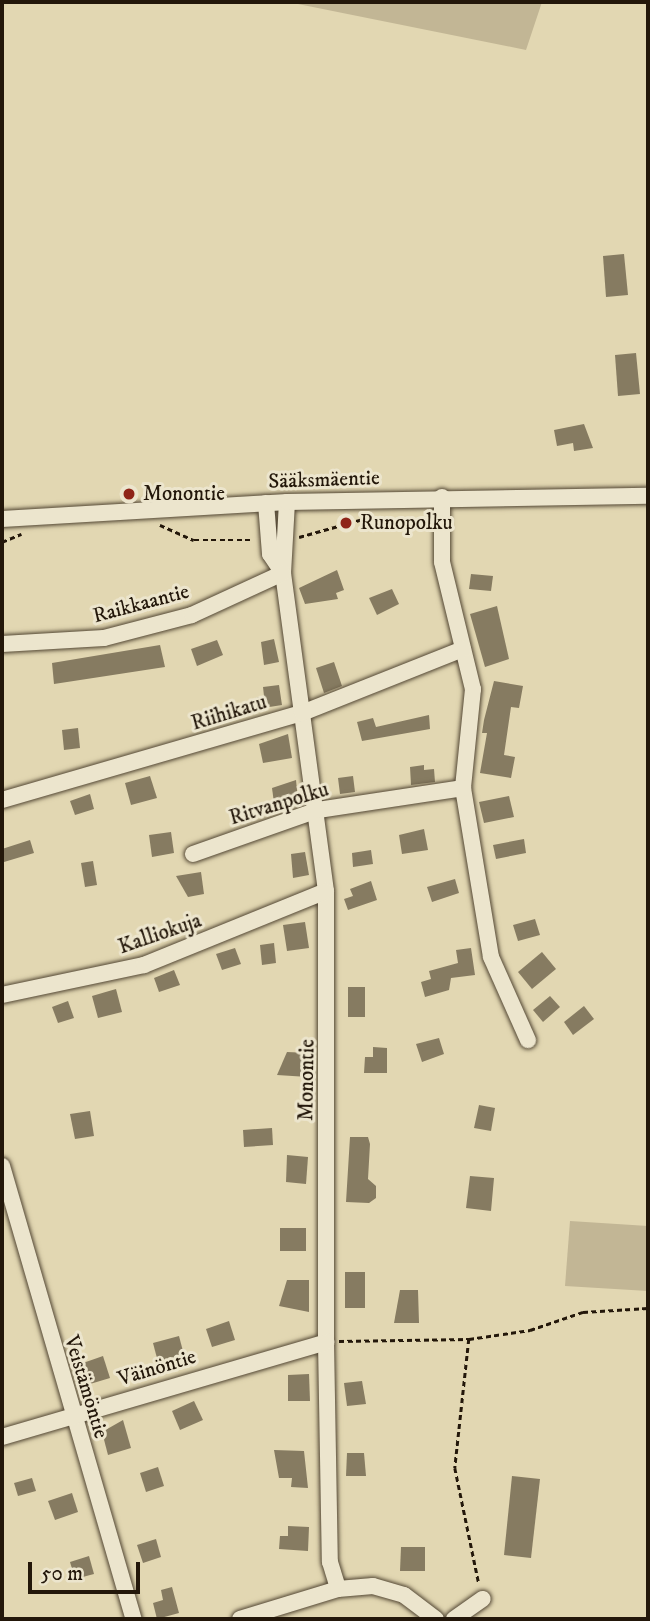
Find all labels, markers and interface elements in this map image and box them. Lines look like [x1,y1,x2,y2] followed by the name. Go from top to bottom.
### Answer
[268,465,380,495] street label: Sääksmäentie
[143,481,225,507] place label: Monontie
[121,486,137,502] marker: Monontie
[360,510,453,536] place label: Runopolku
[338,515,354,531] marker: Runopolku
[90,579,192,629] street label: Raikkaantie
[188,690,270,736] street label: Riihikatu
[226,777,332,831] street label: Ritvanpolku
[115,908,205,960] street label: Kalliokuja
[294,1039,320,1121] street label: Monontie
[58,1332,114,1442] street label: Veistämöntie
[115,1344,199,1392] street label: Väinöntie
[32,1548,144,1592] scale bar
[41,1561,83,1587] text: 50 m

